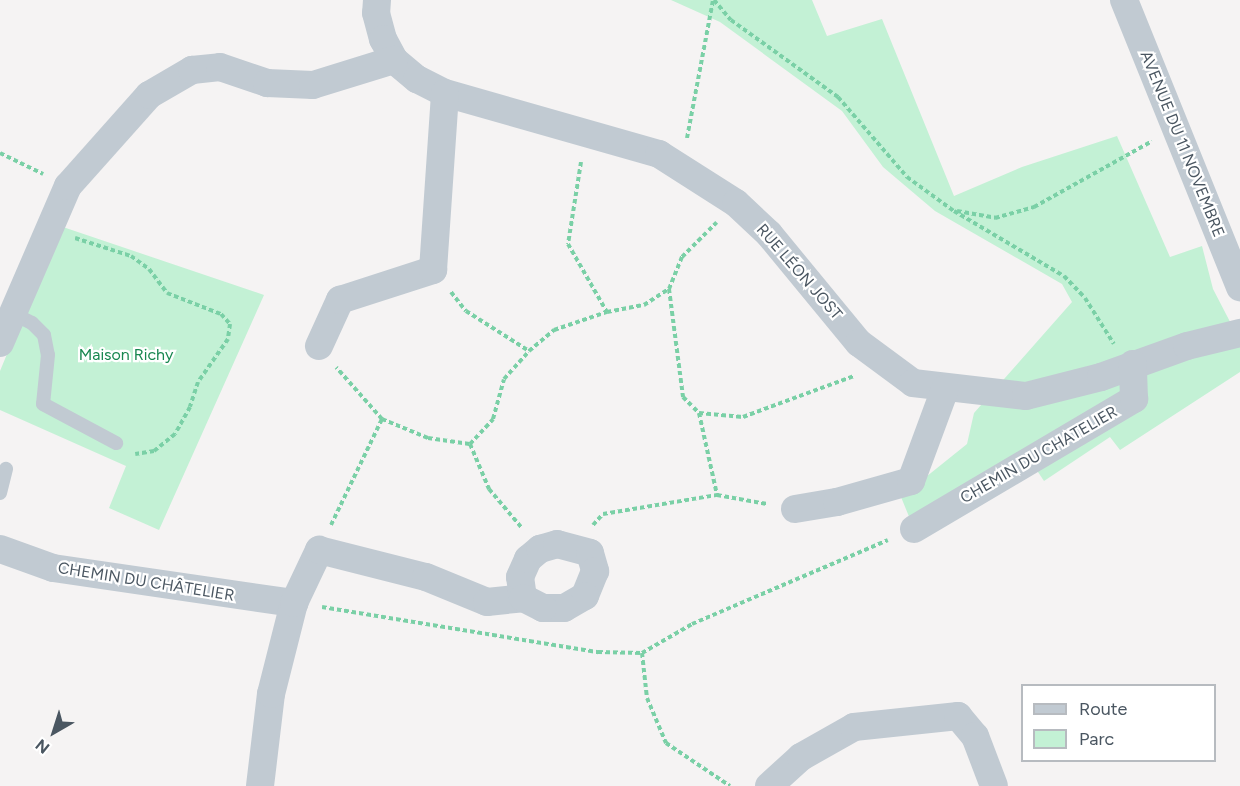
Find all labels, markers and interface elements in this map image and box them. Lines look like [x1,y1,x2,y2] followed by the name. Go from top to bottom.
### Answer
[1136,48,1228,240] street label: AVENUE DU 11 NOVEMBRE
[752,220,846,324] street label: RUE LÉON JOST
[79,345,173,365] park label: Maison Richy
[957,402,1121,508] street label: CHEMIN DU CHATELIER
[56,559,236,605] street label: CHEMIN DU CHÂTELIER
[1021,684,1216,762] legend
[1079,698,1127,720] text: Route
[24,702,84,762] north arrow
[1079,728,1114,750] text: Parc
[32,735,53,758] text: N

